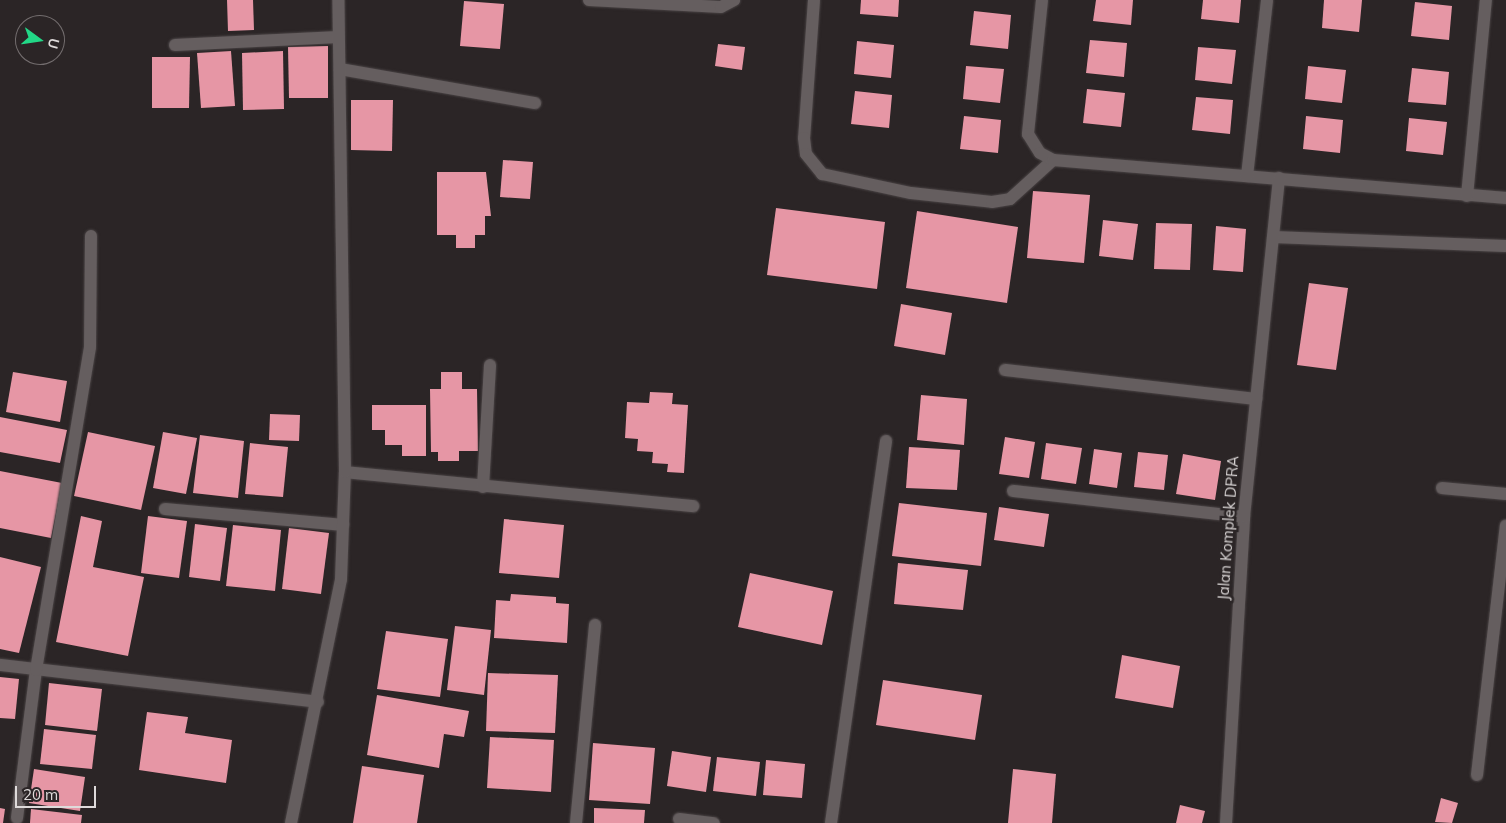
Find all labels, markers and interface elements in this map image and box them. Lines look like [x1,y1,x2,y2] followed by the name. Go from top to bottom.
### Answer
[15,15,65,65] north arrow
[44,36,64,51] text: U
[1214,455,1242,601] street label: Jalan Komplek DPRA
[18,776,99,808] scale bar
[23,785,58,804] text: 20 m

